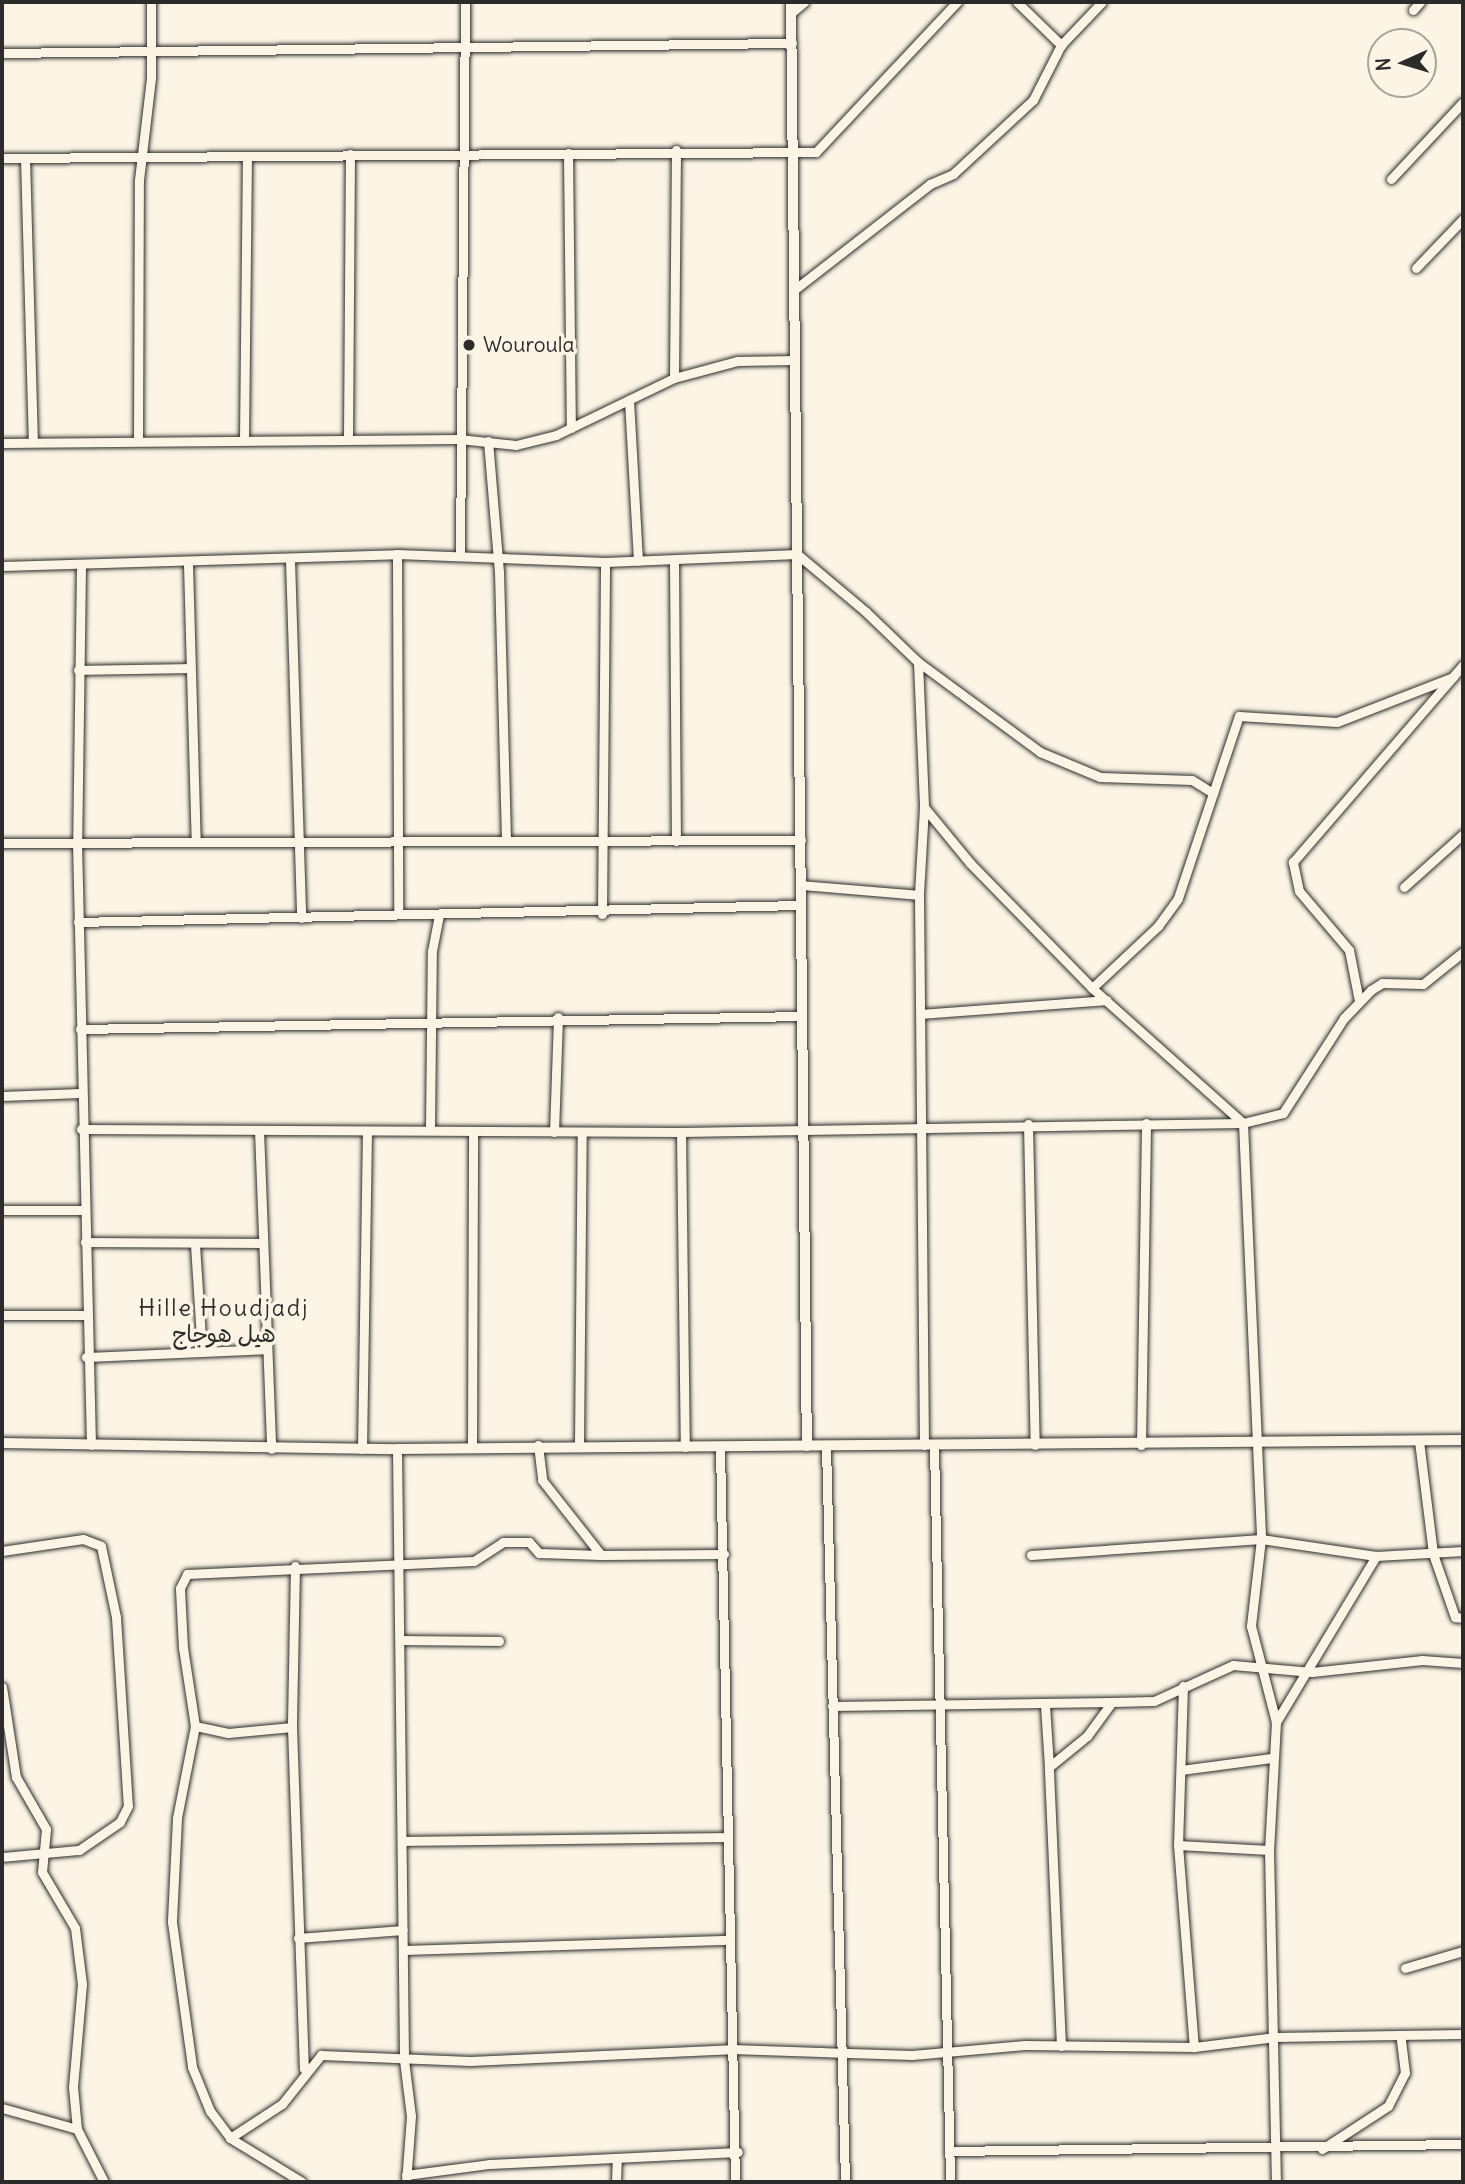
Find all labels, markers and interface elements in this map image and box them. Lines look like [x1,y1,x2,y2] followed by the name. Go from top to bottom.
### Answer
[1367,28,1437,98] north arrow
[1371,57,1395,72] text: N
[483,332,575,358] place label: Wouroula
[461,337,477,353] marker: Wouroula
[140,1294,308,1348] district label: Hille Houdjadj هيل هوجاج

